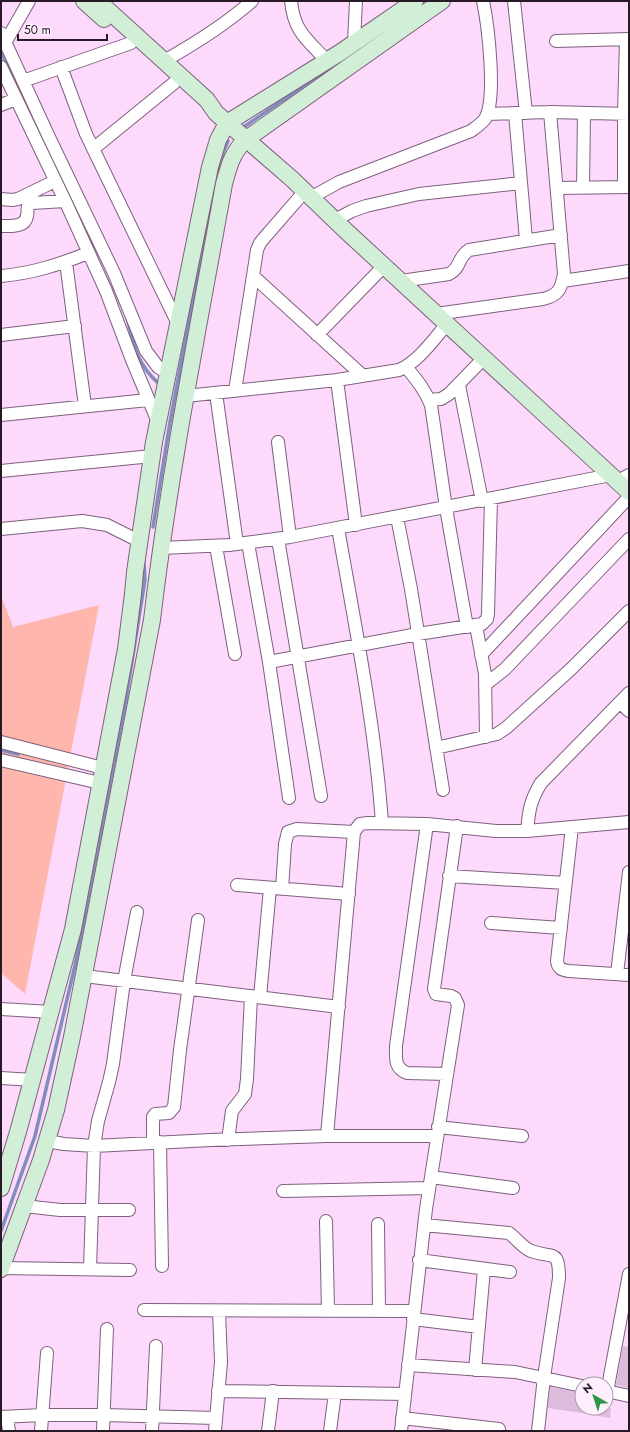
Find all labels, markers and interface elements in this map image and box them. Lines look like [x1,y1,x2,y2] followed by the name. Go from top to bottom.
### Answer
[18,16,107,42] scale bar
[24,21,51,39] text: 50 m
[574,1376,614,1416] north arrow
[579,1379,596,1397] text: N

